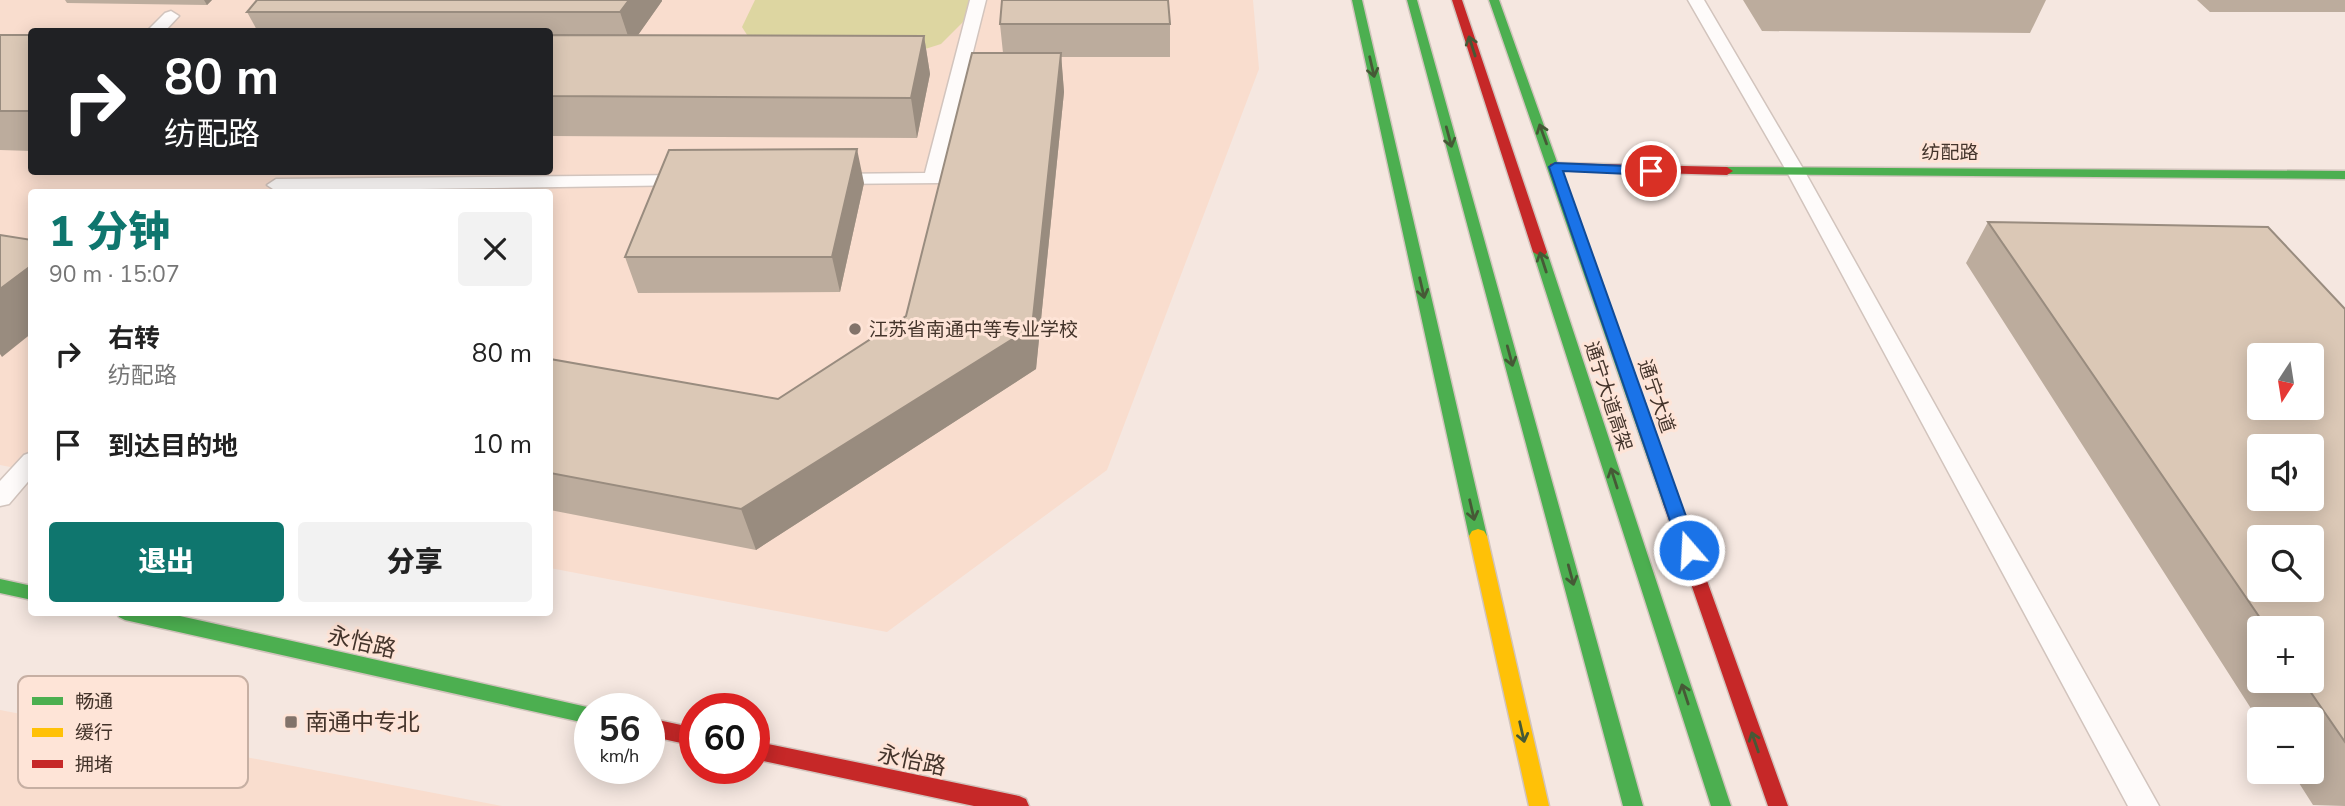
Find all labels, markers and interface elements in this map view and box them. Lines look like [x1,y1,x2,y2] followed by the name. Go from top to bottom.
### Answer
[1465,35,1478,57] one-way arrow
[164,44,279,111] text: 80 m
[1366,55,1379,78] one-way arrow
[49,56,140,147] icon: right
[164,113,260,156] text: 纺配路
[1536,123,1548,145] one-way arrow
[1444,125,1457,147] one-way arrow
[1921,140,1979,166] street label: 纺配路
[1621,141,1681,201] pin
[1632,152,1670,190] icon: arrive
[49,204,170,261] text: 1 分钟
[458,212,532,286] button: close
[1536,252,1548,274] one-way arrow
[49,259,180,290] text: 90 m · 15:07
[1416,277,1429,299] one-way arrow
[869,317,1078,343] place label: 江苏省南通中等专业学校
[108,321,160,356] text: 右转
[847,321,863,337] marker: 江苏省南通中等专业学校
[49,335,87,373] icon: right
[472,336,532,371] text: 80 m
[1578,338,1638,455] street label: 通宁大道高架
[2247,343,2324,420] north arrow
[2247,343,2324,784] map controls
[1504,344,1517,367] one-way arrow
[1631,356,1681,436] street label: 通宁大道
[108,360,177,391] text: 纺配路
[49,426,87,464] icon: arrive
[472,427,532,462] text: 10 m
[108,429,238,464] text: 到达目的地
[2247,434,2324,511] button: sound
[1607,468,1619,490] one-way arrow
[1466,498,1480,521] one-way arrow
[1652,513,1726,587] position arrow
[49,522,284,602] button: 退出
[298,522,532,602] button: 分享
[2247,525,2324,602] button: search
[1565,563,1578,586] one-way arrow
[2247,616,2324,693] button: +
[325,620,399,665] street label: 永怡路
[18,676,248,788] legend
[1678,684,1691,706] one-way arrow
[75,689,113,715] text: 畅通
[679,693,770,784] speed limit sign: 60
[598,706,641,753] text: 56
[305,707,420,738] place label: 南通中专北
[2247,707,2324,784] button: −
[283,714,299,730] marker: 南通中专北
[75,720,113,746] text: 缓行
[1516,720,1530,743] one-way arrow
[1748,731,1760,753] one-way arrow
[875,738,949,783] street label: 永怡路
[600,744,639,768] text: km/h
[75,752,113,778] text: 拥堵

